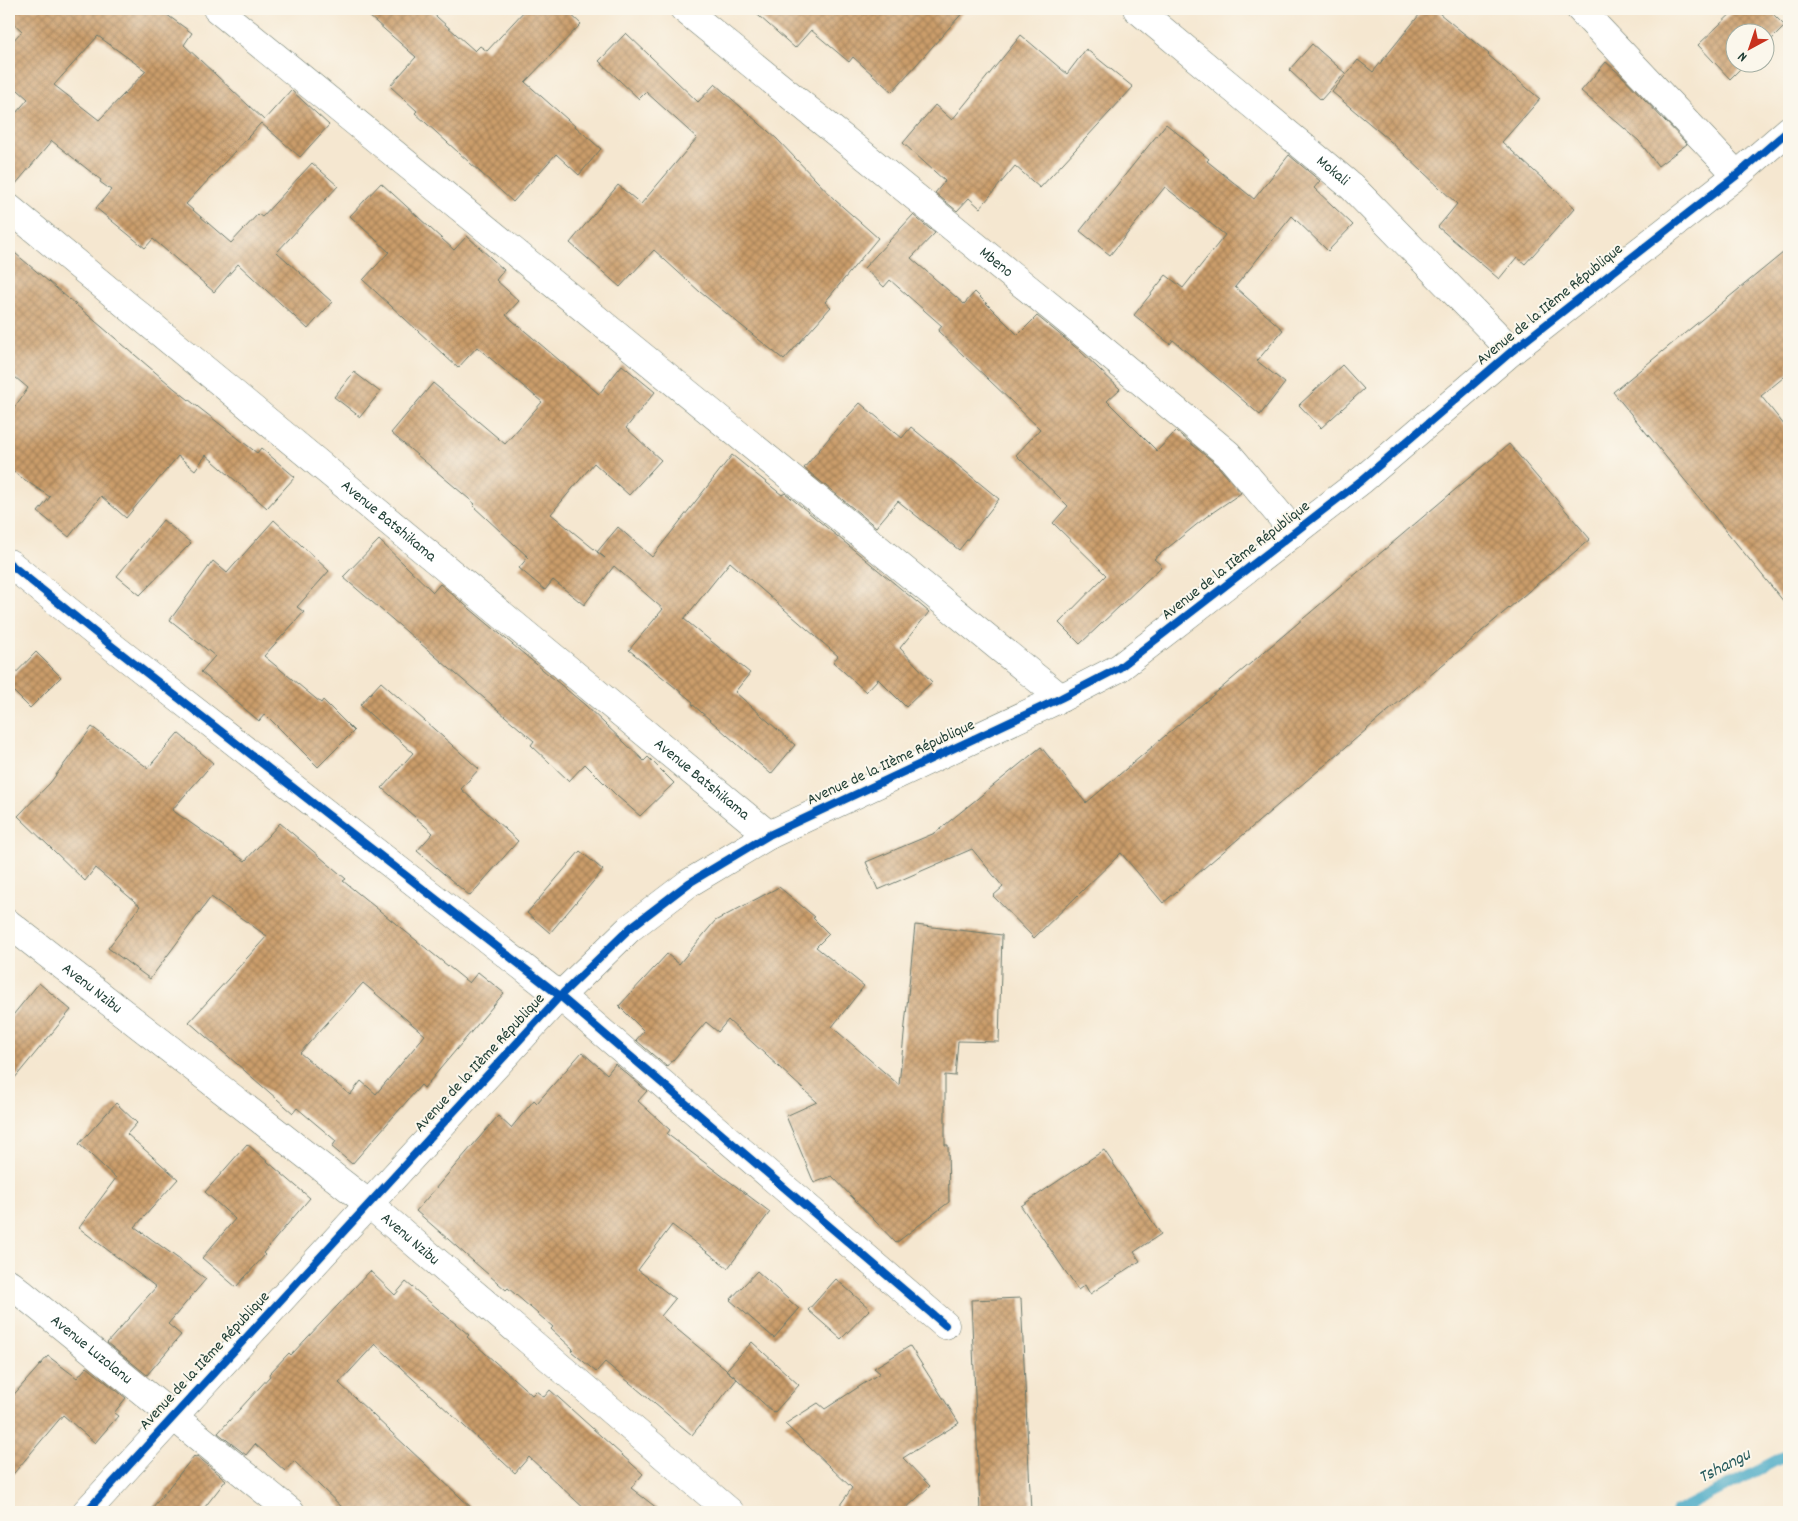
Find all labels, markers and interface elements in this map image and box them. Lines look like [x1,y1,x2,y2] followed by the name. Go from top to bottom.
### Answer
[1726,22,1776,72] north arrow
[1734,46,1752,66] text: N
[1311,150,1354,192] street label: Mokali
[1472,239,1628,371] street label: Avenue de la IIème République
[974,242,1018,283] street label: Mbeno
[336,475,442,568] street label: Avenue Batshikama
[1157,496,1315,626] street label: Avenue de la IIème République
[803,714,979,812] street label: Avenue de la IIème République
[649,733,755,826] street label: Avenue Batshikama
[57,958,127,1019] street label: Avenu Nzibu
[409,988,551,1138] street label: Avenue de la IIème République
[375,1207,445,1271] street label: Avenu Nzibu
[134,1286,276,1436] street label: Avenue de la IIème République
[45,1309,137,1390] street label: Avenue Luzolanu
[1695,1443,1756,1491] water label: Tshangu

